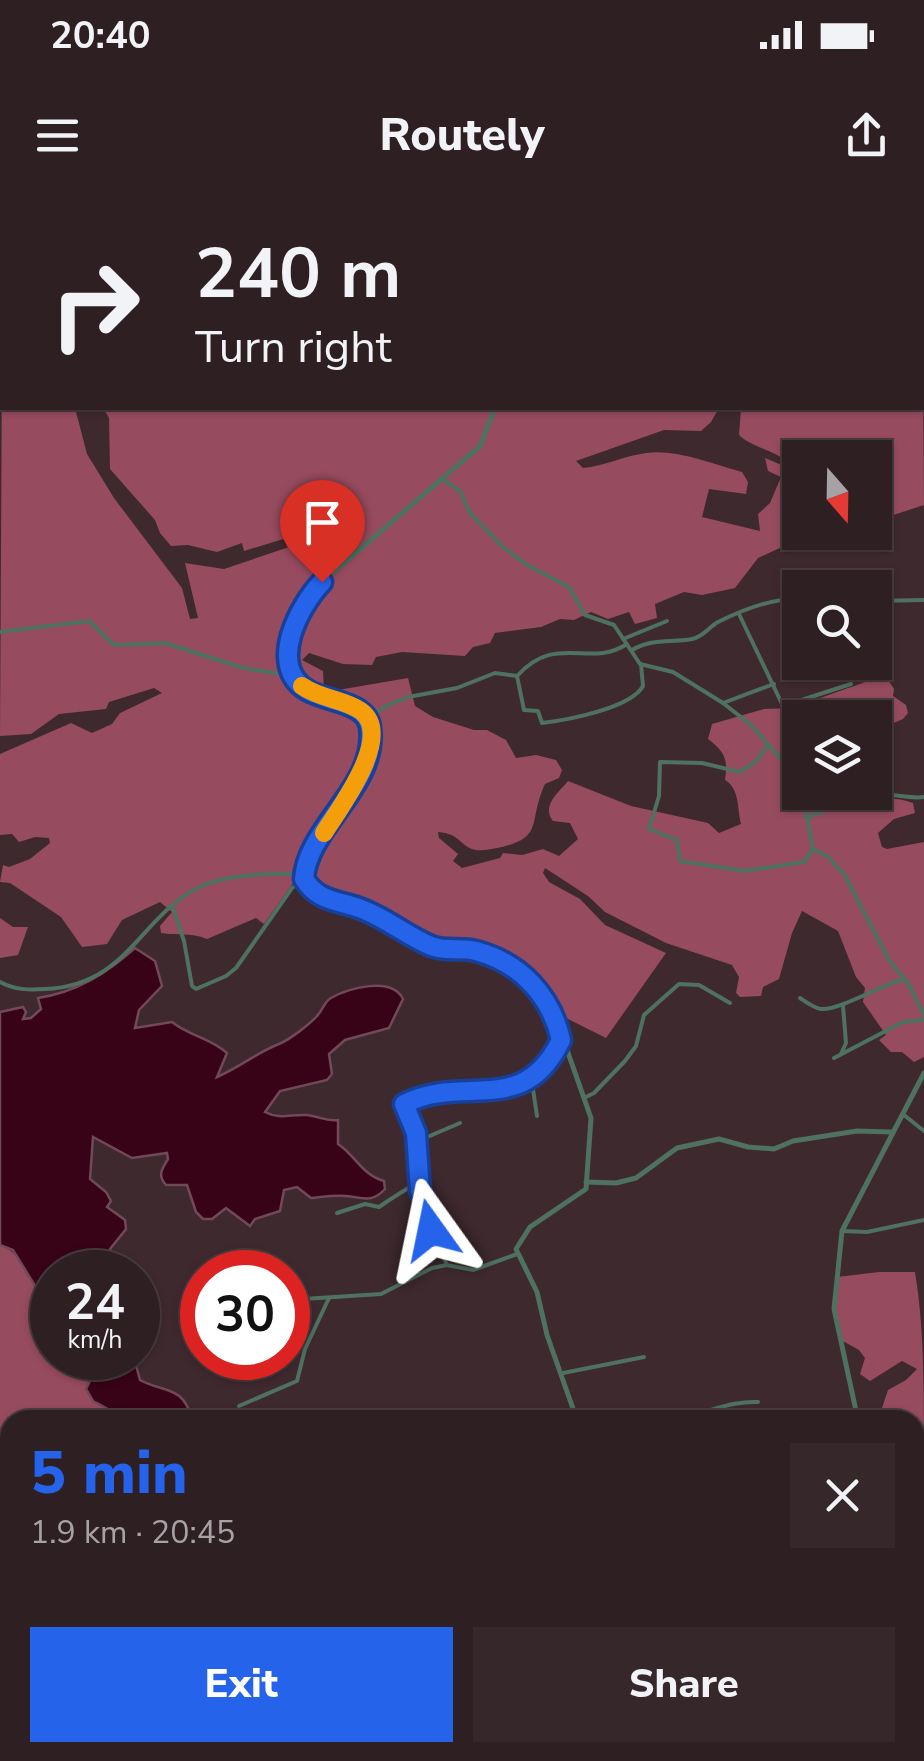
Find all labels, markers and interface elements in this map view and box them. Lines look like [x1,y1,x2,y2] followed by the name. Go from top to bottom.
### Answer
[50,10,151,61] text: 20:40
[380,105,544,166] text: Routely
[30,108,85,163] icon: menu
[839,108,894,163] icon: share
[195,226,401,322] text: 240 m
[30,240,160,370] icon: right
[195,317,392,378] text: Turn right
[782,440,892,550] north arrow
[782,440,892,810] map controls
[280,480,365,583] pin
[295,495,350,550] icon: arrive
[782,570,892,680] button: search
[782,700,892,810] button: layers
[379,1178,483,1282] position arrow
[180,1250,310,1380] speed limit sign: 30
[65,1268,125,1337] text: 24
[67,1323,123,1357] text: km/h
[30,1432,188,1514] text: 5 min
[790,1443,895,1548] button: close
[30,1511,235,1554] text: 1.9 km · 20:45
[30,1627,453,1742] button: Exit
[473,1627,895,1742] button: Share

